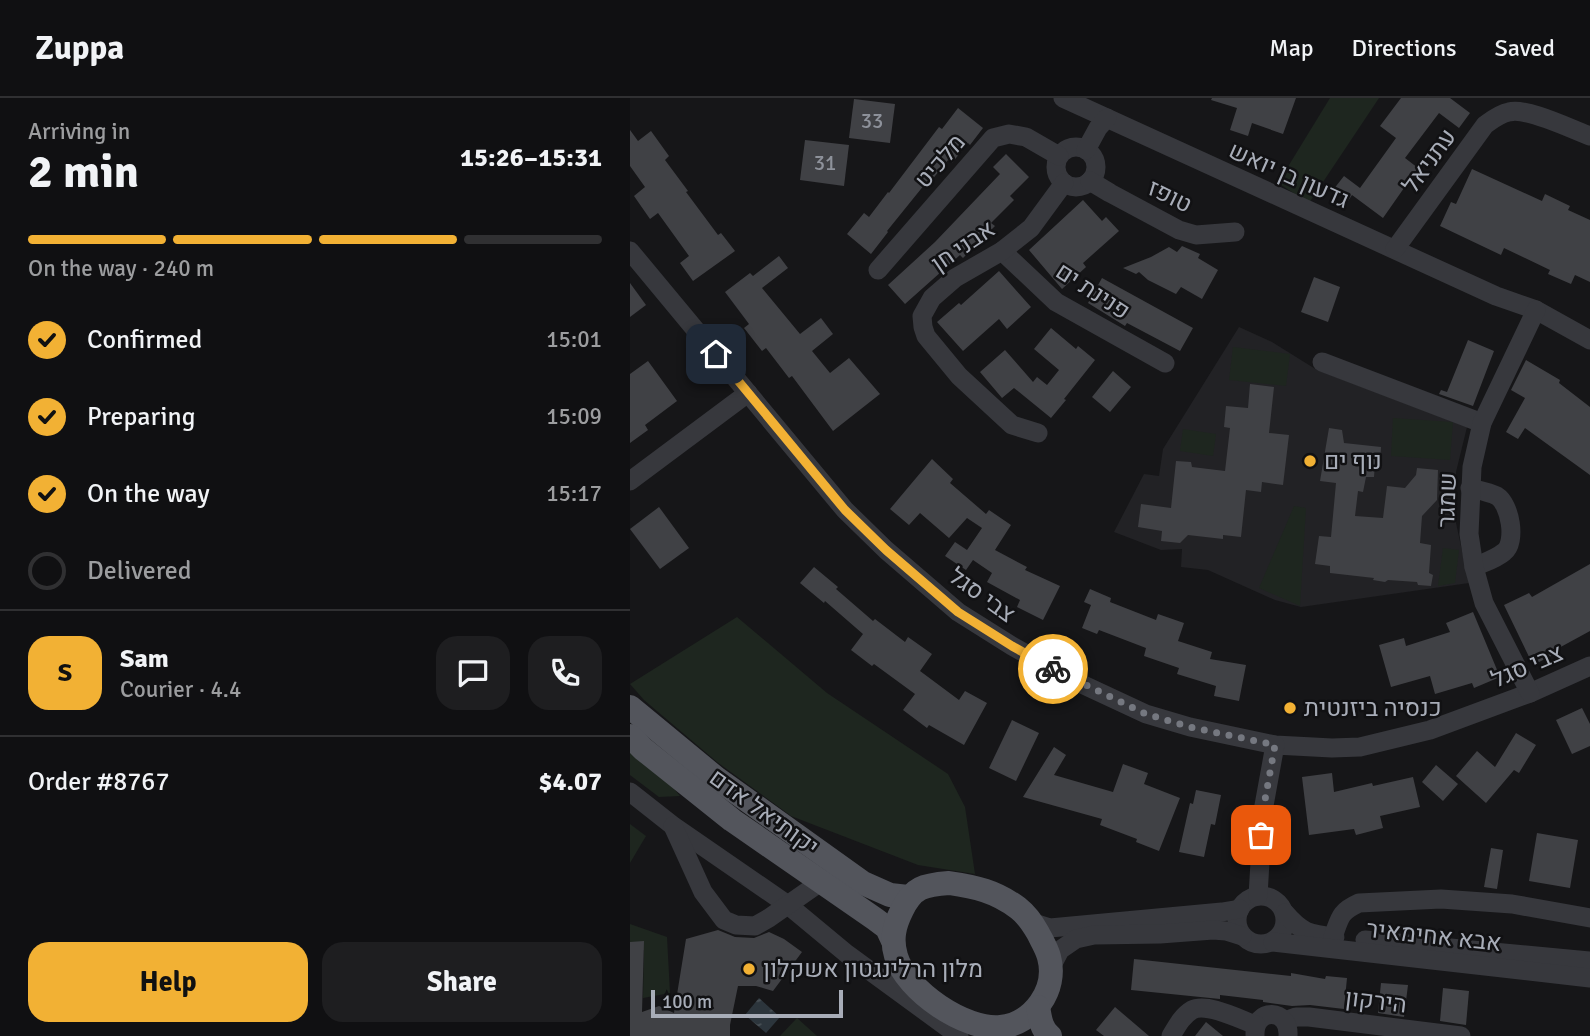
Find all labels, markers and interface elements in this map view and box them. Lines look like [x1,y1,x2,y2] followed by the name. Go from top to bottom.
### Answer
[35,28,124,69] text: Zuppa
[1269,33,1314,63] text: Map
[1352,33,1457,63] text: Directions
[1495,33,1555,63] text: Saved
[861,108,883,134] house number: 33
[28,117,130,146] text: Arriving in
[1396,123,1462,199] street label: עתניאל
[908,128,972,194] street label: מלכיט
[1224,135,1354,215] street label: גדעון בן יואש
[460,142,602,174] text: 15:26–15:31
[28,144,139,200] text: 2 min
[814,150,836,176] house number: 31
[1143,173,1197,219] street label: טופז
[925,214,1001,278] street label: אבני חן
[28,254,214,283] text: On the way · 240 m
[1050,256,1136,326] street label: פנינת ים
[28,321,66,359] icon: check
[87,324,202,356] text: Confirmed
[686,324,746,384] pin
[546,325,602,354] text: 15:01
[697,335,735,373] icon: home
[28,398,66,436] icon: check
[87,401,195,433] text: Preparing
[546,402,602,431] text: 15:09
[1324,446,1382,476] place label: נוף ים
[1302,453,1318,469] marker: נוף ים
[1431,472,1463,528] street label: שמגר
[28,475,66,513] icon: check
[87,478,210,510] text: On the way
[546,479,602,508] text: 15:17
[87,555,192,587] text: Delivered
[943,561,1021,629] street label: צבי סגל
[1018,634,1088,704] courier
[436,636,510,710] button: chat
[528,636,602,710] button: phone
[1487,638,1567,694] street label: צבי סגל
[120,643,169,675] text: Sam
[1034,650,1072,688] icon: bike
[58,657,72,689] text: S
[120,675,241,704] text: Courier · 4.4
[1304,693,1442,723] place label: כנסיה ביזנטית
[1282,700,1298,716] marker: כנסיה ביזנטית
[704,762,824,862] street label: יקותיאל אדם
[28,766,169,798] text: Order #8767
[538,766,602,798] text: $4.07
[1231,805,1291,865] pin
[1242,816,1280,854] icon: bag
[1365,914,1503,958] street label: אבא אחימאיר
[28,942,308,1022] button: Help
[322,942,602,1022] button: Share
[763,954,983,984] place label: מלון הרלינגטון אשקלון
[741,961,757,977] marker: מלון הרלינגטון אשקלון
[1343,982,1409,1020] street label: הירקון
[651,987,844,1019] scale bar
[662,990,712,1014] text: 100 m

